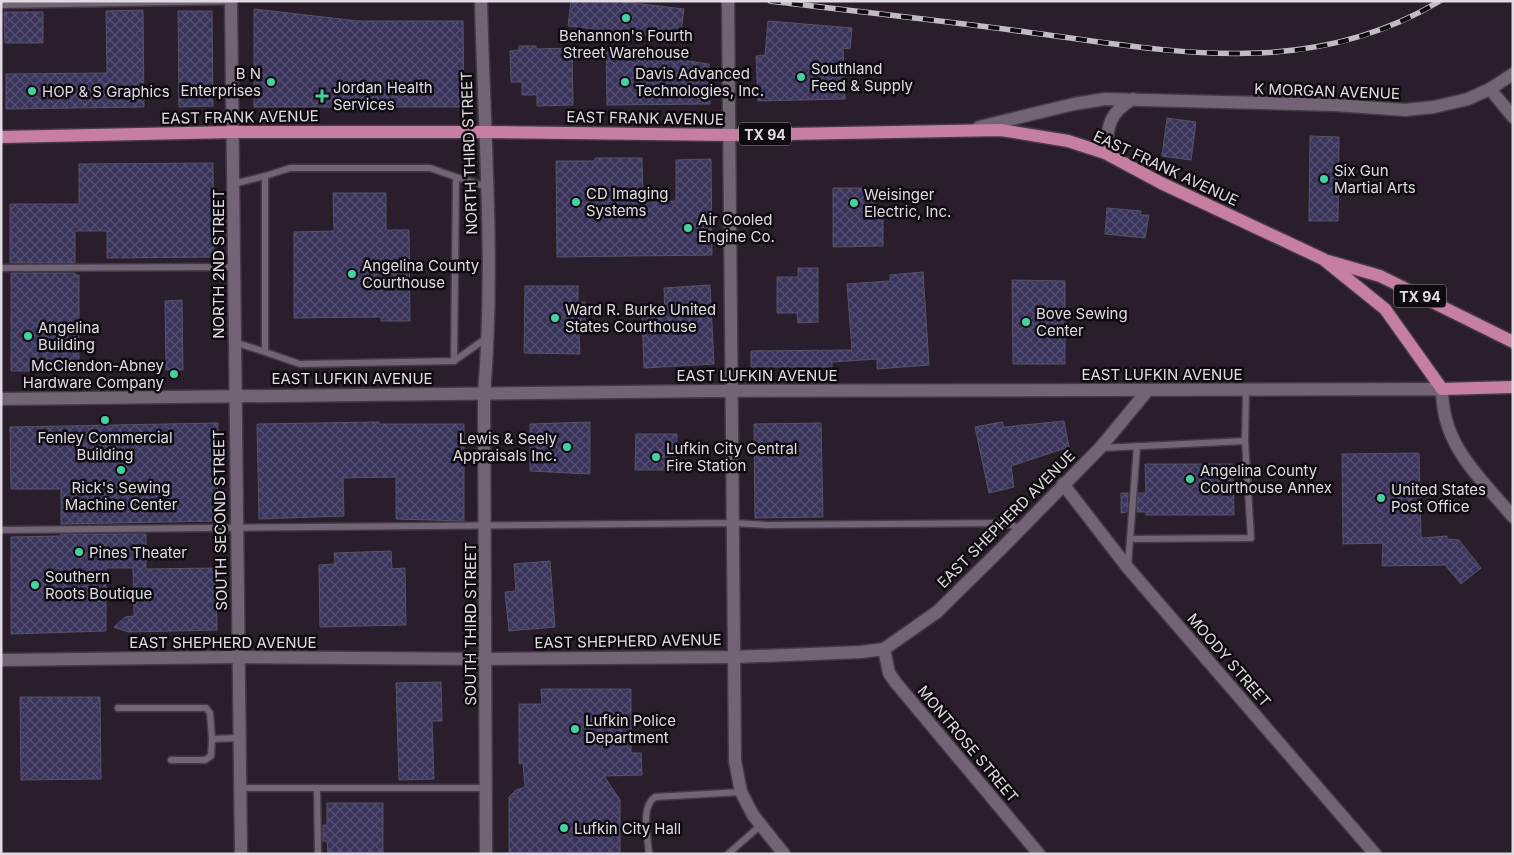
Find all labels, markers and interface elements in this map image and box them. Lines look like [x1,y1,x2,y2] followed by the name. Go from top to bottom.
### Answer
[620,12,632,24] marker: Behannon's Fourth Street Warehouse
[559,26,693,62] place label: Behannon's Fourth Street Warehouse
[811,59,914,95] place label: Southland Feed & Supply
[180,64,261,100] place label: B N Enterprises
[635,64,764,100] place label: Davis Advanced Technologies, Inc.
[457,71,481,235] street label: NORTH THIRD STREET
[795,71,807,83] marker: Southland Feed & Supply
[265,76,277,88] marker: B N Enterprises
[619,76,631,88] marker: Davis Advanced Technologies, Inc.
[333,78,433,114] place label: Jordan Health Services
[1254,79,1400,103] street label: K MORGAN AVENUE
[42,82,170,101] place label: HOP & S Graphics
[26,85,38,97] marker: HOP & S Graphics
[315,89,329,103] marker: Jordan Health Services
[161,106,319,128] street label: EAST FRANK AVENUE
[566,107,724,129] street label: EAST FRANK AVENUE
[739,122,791,146] road number: TX 94
[1091,126,1241,210] street label: EAST FRANK AVENUE
[1334,161,1416,197] place label: Six Gun Martial Arts
[1318,173,1330,185] marker: Six Gun Martial Arts
[586,184,669,220] place label: CD Imaging Systems
[864,185,951,221] place label: Weisinger Electric, Inc.
[209,189,228,339] street label: NORTH 2ND STREET
[570,196,582,208] marker: CD Imaging Systems
[848,197,860,209] marker: Weisinger Electric, Inc.
[698,210,775,246] place label: Air Cooled Engine Co.
[682,222,694,234] marker: Air Cooled Engine Co.
[362,256,480,292] place label: Angelina County Courthouse
[346,268,358,280] marker: Angelina County Courthouse
[1394,284,1446,308] road number: TX 94
[565,300,716,336] place label: Ward R. Burke United States Courthouse
[1036,304,1128,340] place label: Bove Sewing Center
[549,312,561,324] marker: Ward R. Burke United States Courthouse
[1020,316,1032,328] marker: Bove Sewing Center
[38,318,100,354] place label: Angelina Building
[22,330,34,342] marker: Angelina Building
[23,356,165,392] place label: McClendon-Abney Hardware Company
[1081,365,1243,384] street label: EAST LUFKIN AVENUE
[676,366,838,385] street label: EAST LUFKIN AVENUE
[168,368,180,380] marker: McClendon-Abney Hardware Company
[271,369,433,388] street label: EAST LUFKIN AVENUE
[99,414,111,426] marker: Fenley Commercial Building
[37,428,173,464] place label: Fenley Commercial Building
[209,429,231,611] street label: SOUTH SECOND STREET
[453,429,558,465] place label: Lewis & Seely Appraisals Inc.
[666,439,797,475] place label: Lufkin City Central Fire Station
[561,441,573,453] marker: Lewis & Seely Appraisals Inc.
[933,446,1079,592] street label: EAST SHEPHERD AVENUE
[650,451,662,463] marker: Lufkin City Central Fire Station
[1200,461,1332,497] place label: Angelina County Courthouse Annex
[115,464,127,476] marker: Rick's Sewing Machine Center
[1184,473,1196,485] marker: Angelina County Courthouse Annex
[65,478,178,514] place label: Rick's Sewing Machine Center
[1391,480,1486,516] place label: United States Post Office
[1375,492,1387,504] marker: United States Post Office
[461,542,480,706] street label: SOUTH THIRD STREET
[89,543,187,562] place label: Pines Theater
[73,546,85,558] marker: Pines Theater
[45,567,152,603] place label: Southern Roots Boutique
[29,579,41,591] marker: Southern Roots Boutique
[1183,609,1275,711] street label: MOODY STREET
[534,630,722,652] street label: EAST SHEPHERD AVENUE
[129,633,317,652] street label: EAST SHEPHERD AVENUE
[914,682,1022,806] street label: MONTROSE STREET
[585,711,676,747] place label: Lufkin Police Department
[569,723,581,735] marker: Lufkin Police Department
[574,819,681,838] place label: Lufkin City Hall
[558,822,570,834] marker: Lufkin City Hall

